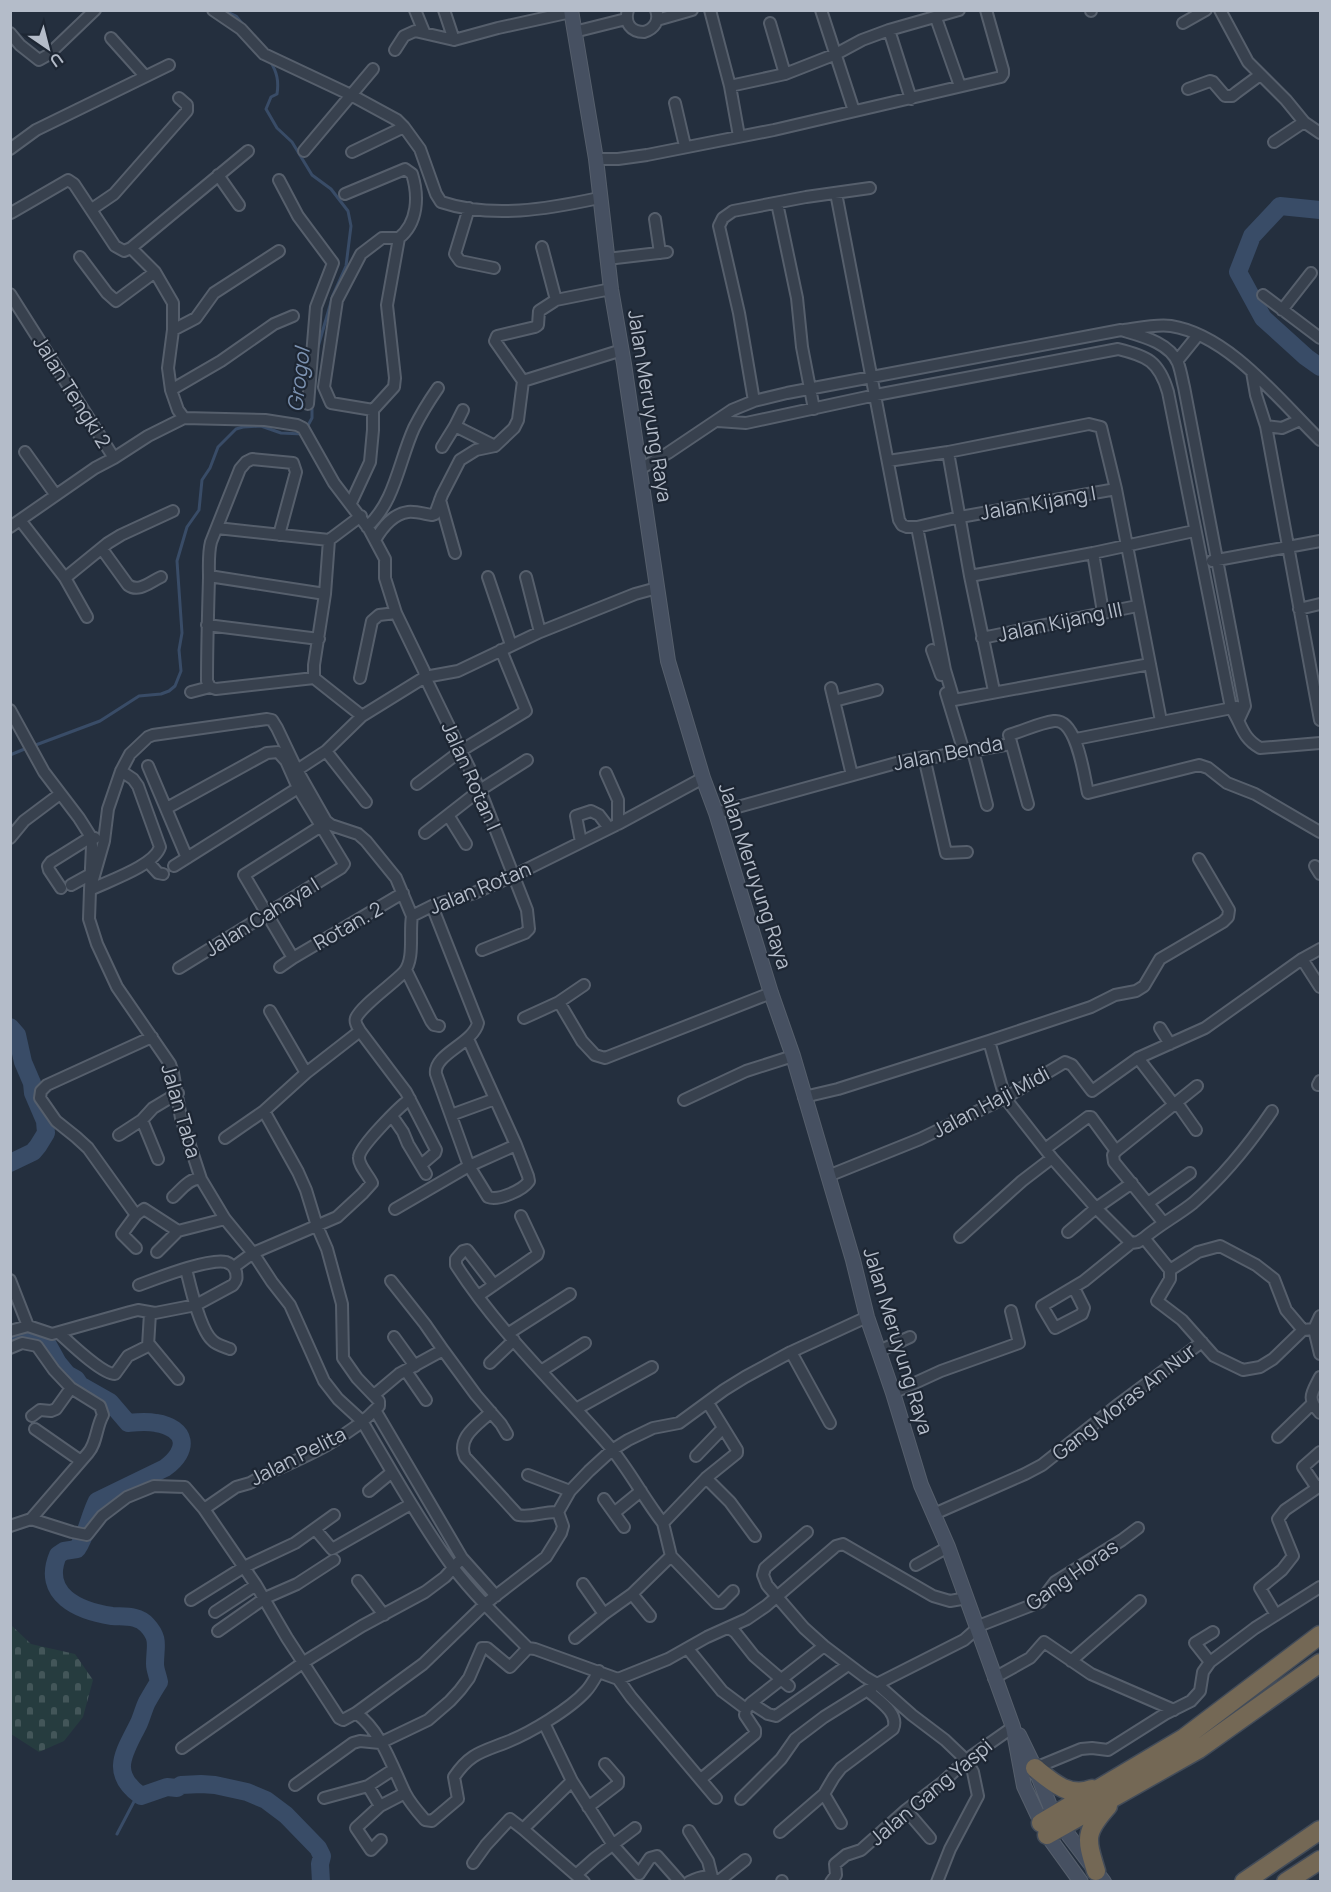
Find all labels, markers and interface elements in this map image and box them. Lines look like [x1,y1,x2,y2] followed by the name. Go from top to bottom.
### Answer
[18,18,78,78] north arrow
[46,48,68,73] text: U
[622,308,679,504] street label: Jalan Meruyung Raya
[27,331,118,453] street label: Jalan Tengki 2
[280,343,316,414] water label: Grogol
[978,479,1098,526] street label: Jalan Kijang I
[995,595,1125,648] street label: Jalan Kijang III
[436,717,507,834] street label: Jalan Rotan I
[891,729,1005,776] street label: Jalan Benda
[713,779,798,972] street label: Jalan Meruyung Raya
[425,855,535,920] street label: Jalan Rotan
[200,871,324,962] street label: Jalan Cahaya I
[308,895,387,956] street label: Rotan. 2
[928,1059,1054,1144] street label: Jalan Haji Midi
[155,1061,208,1161] street label: Jalan Taba
[857,1244,940,1438] street label: Jalan Meruyung Raya
[1046,1337,1201,1466] street label: Gang Moras An Nur
[245,1420,350,1491] street label: Jalan Pelita
[1020,1533,1123,1616] street label: Gang Horas
[864,1732,998,1851] street label: Jalan Gang Yaspi

